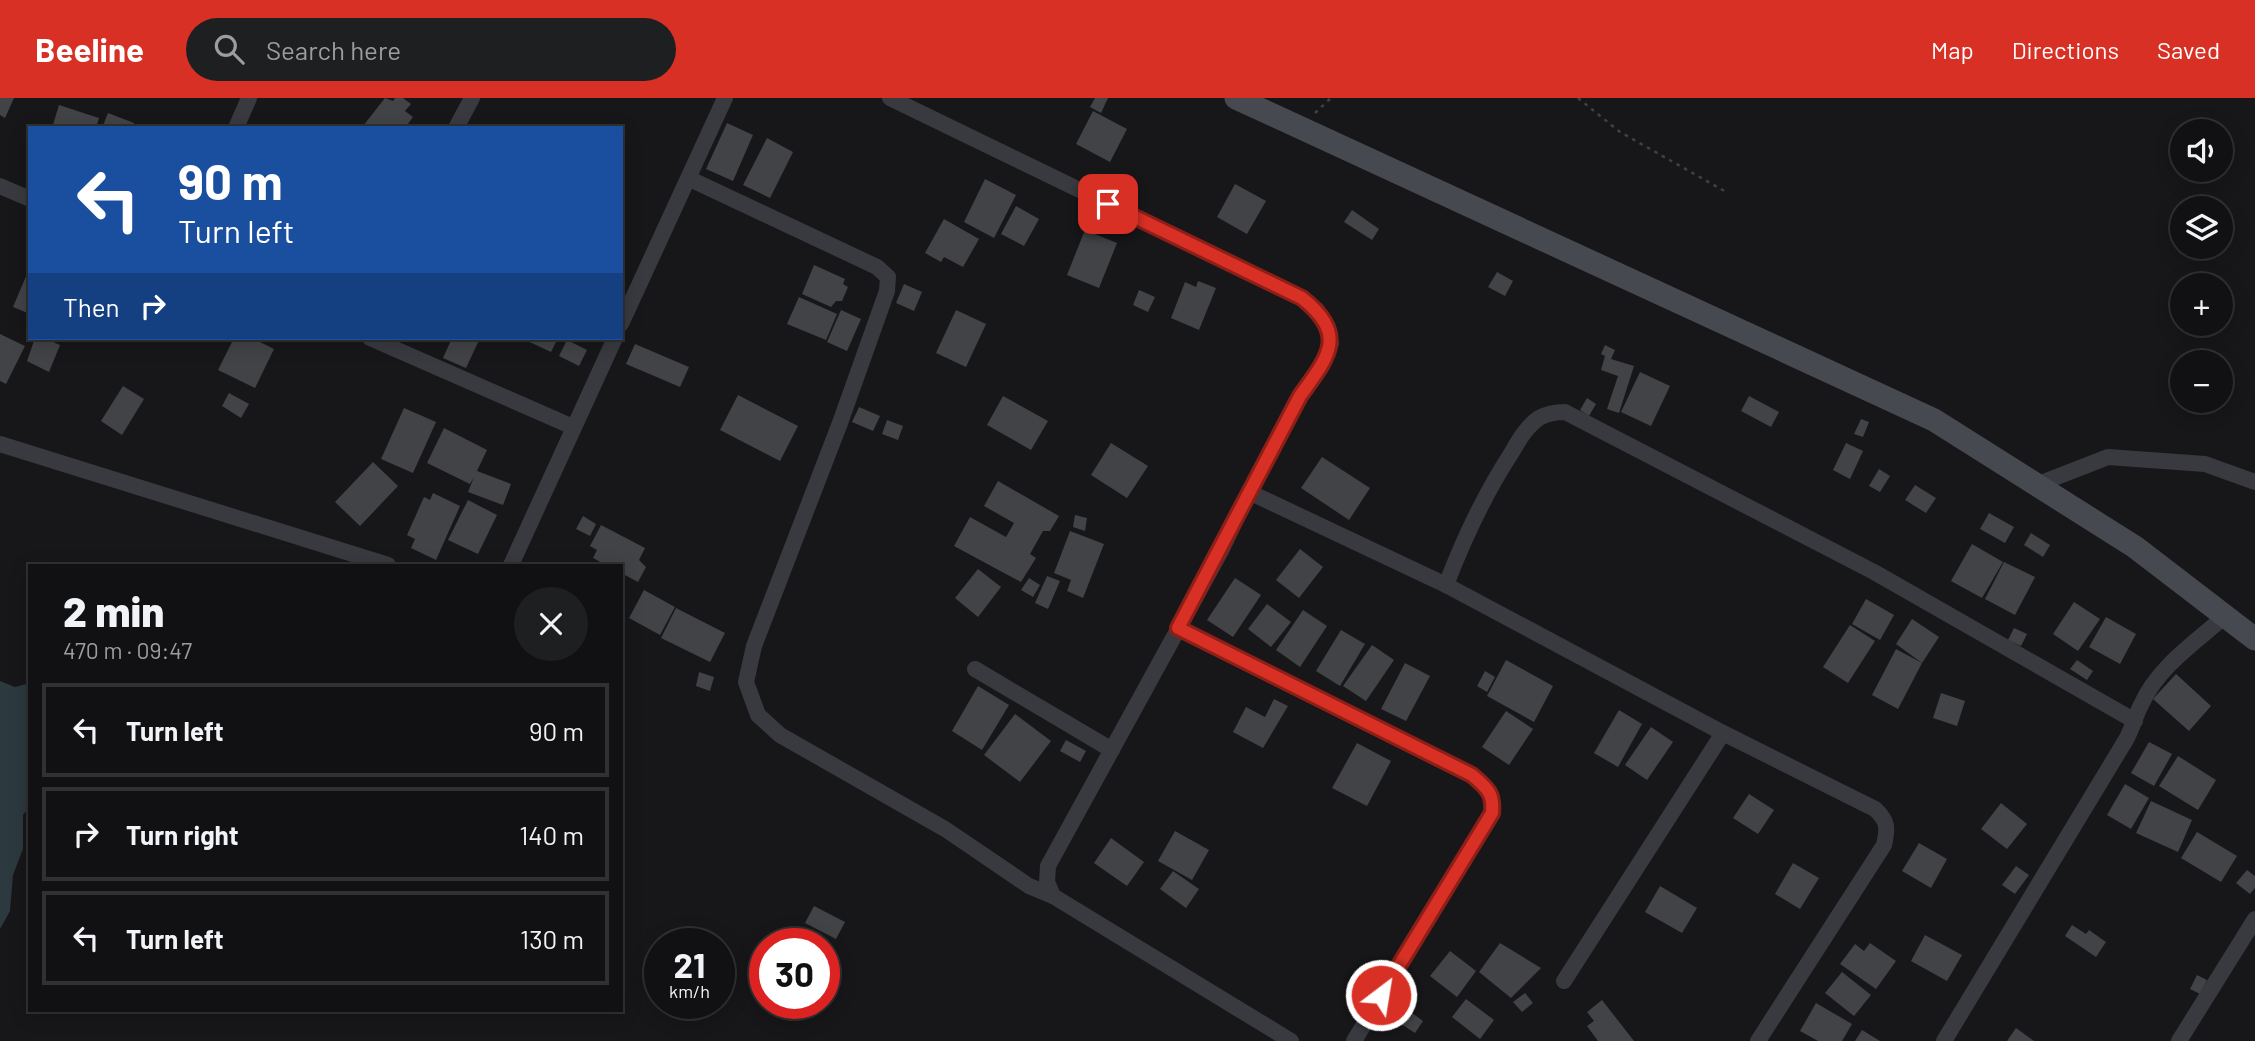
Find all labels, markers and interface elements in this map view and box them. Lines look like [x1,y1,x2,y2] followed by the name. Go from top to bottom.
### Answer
[186,18,676,81] search box
[35,29,144,69] text: Beeline
[210,30,248,68] icon: search
[266,34,401,65] text: Search here
[1931,35,1974,64] text: Map
[2012,35,2119,64] text: Directions
[2157,35,2220,64] text: Saved
[2170,119,2233,413] map controls
[2170,119,2233,182] button: sound
[178,151,283,210] text: 90 m
[63,154,154,245] icon: left
[1078,174,1138,234] pin
[1089,185,1127,223] icon: arrive
[2170,196,2233,259] button: layers
[178,211,295,249] text: Turn left
[2170,273,2233,336] button: +
[134,287,172,325] icon: right
[63,291,120,322] text: Then
[2170,350,2233,413] button: −
[63,585,164,635] text: 2 min
[514,587,588,661] button: close
[63,636,192,664] text: 470 m · 09:47
[67,711,105,749] icon: left
[126,715,224,746] text: Turn left
[529,715,584,746] text: 90 m
[67,815,105,853] icon: right
[126,819,239,850] text: Turn right
[519,819,584,850] text: 140 m
[67,919,105,957] icon: left
[126,923,224,954] text: Turn left
[520,923,584,954] text: 130 m
[749,928,840,1019] speed limit sign: 30
[674,943,705,985] text: 21
[1344,958,1418,1032] position arrow
[669,980,710,1002] text: km/h

